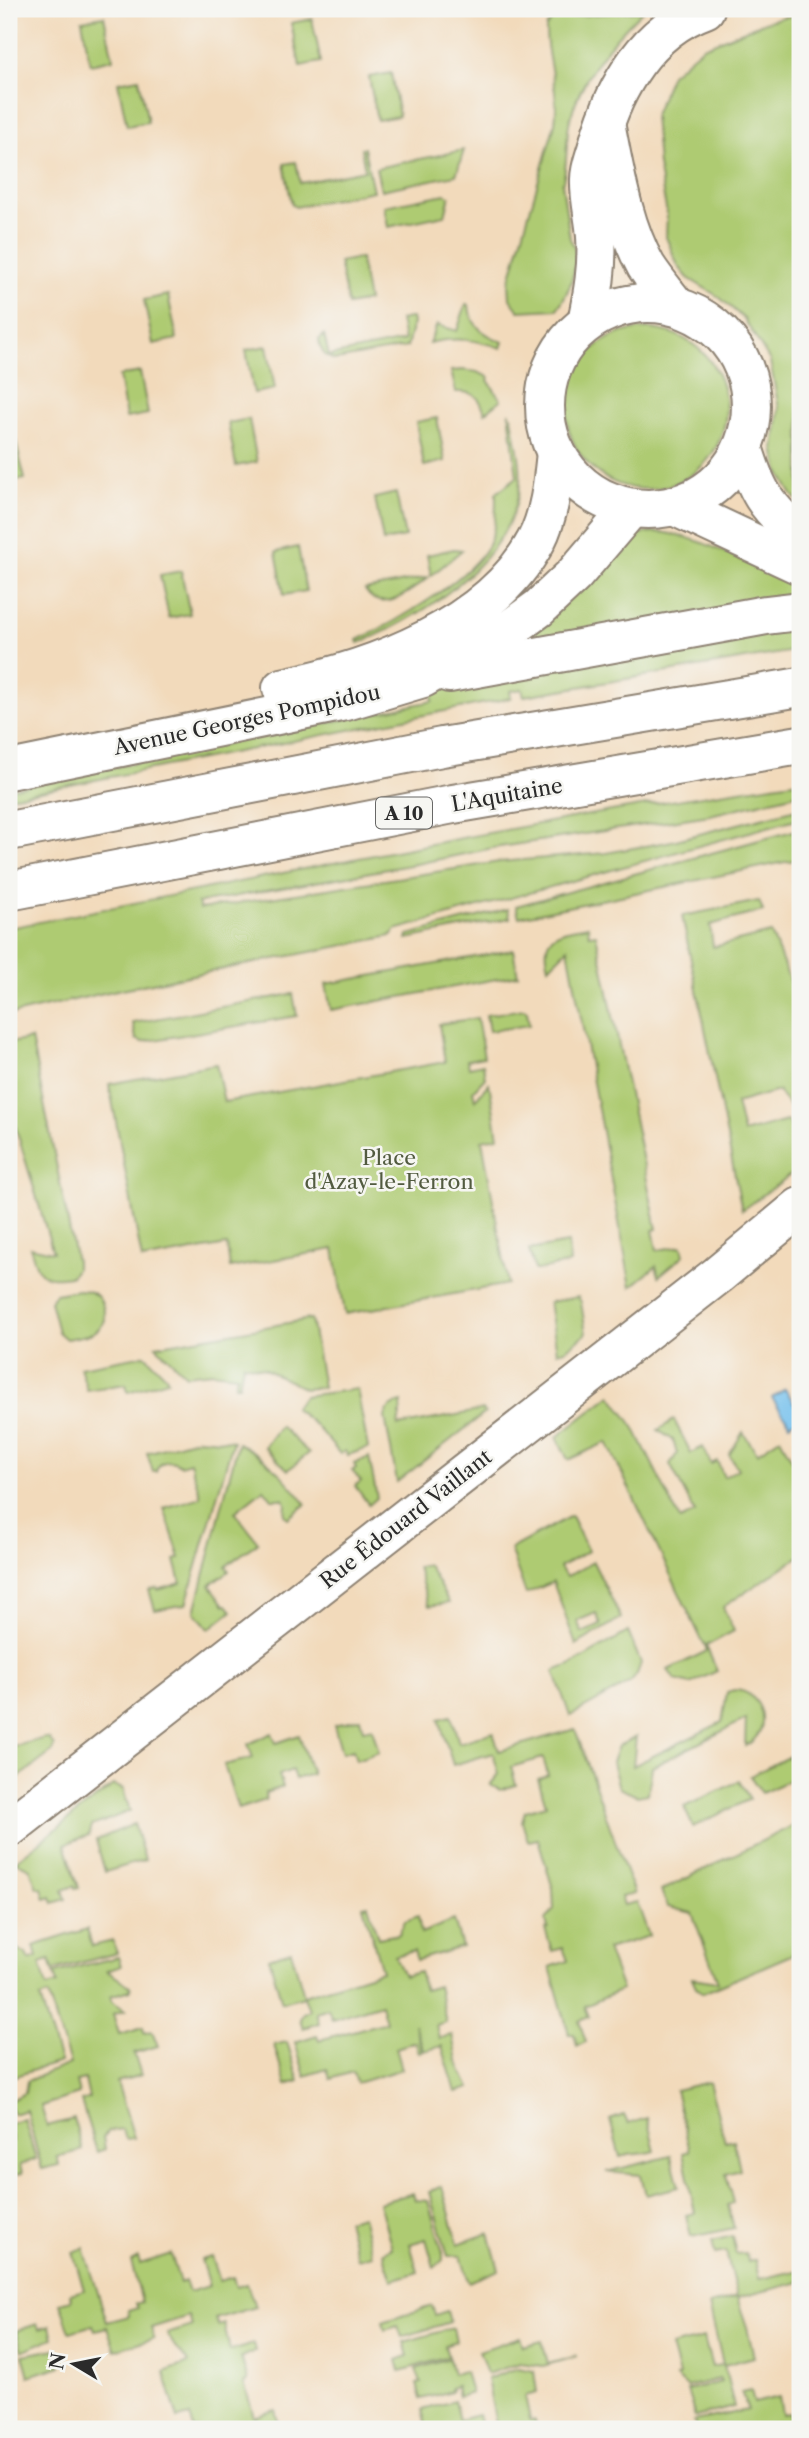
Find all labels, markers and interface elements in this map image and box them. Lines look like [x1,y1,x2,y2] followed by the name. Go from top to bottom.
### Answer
[110,679,382,760] street label: Avenue Georges Pompidou
[449,772,564,817] street label: L'Aquitaine
[376,798,432,828] road number: A 10
[304,1145,474,1194] park label: Place d'Azay-le-Ferron
[315,1444,497,1593] street label: Rue Édouard Vaillant
[38,2330,108,2400] north arrow
[45,2351,71,2371] text: N

